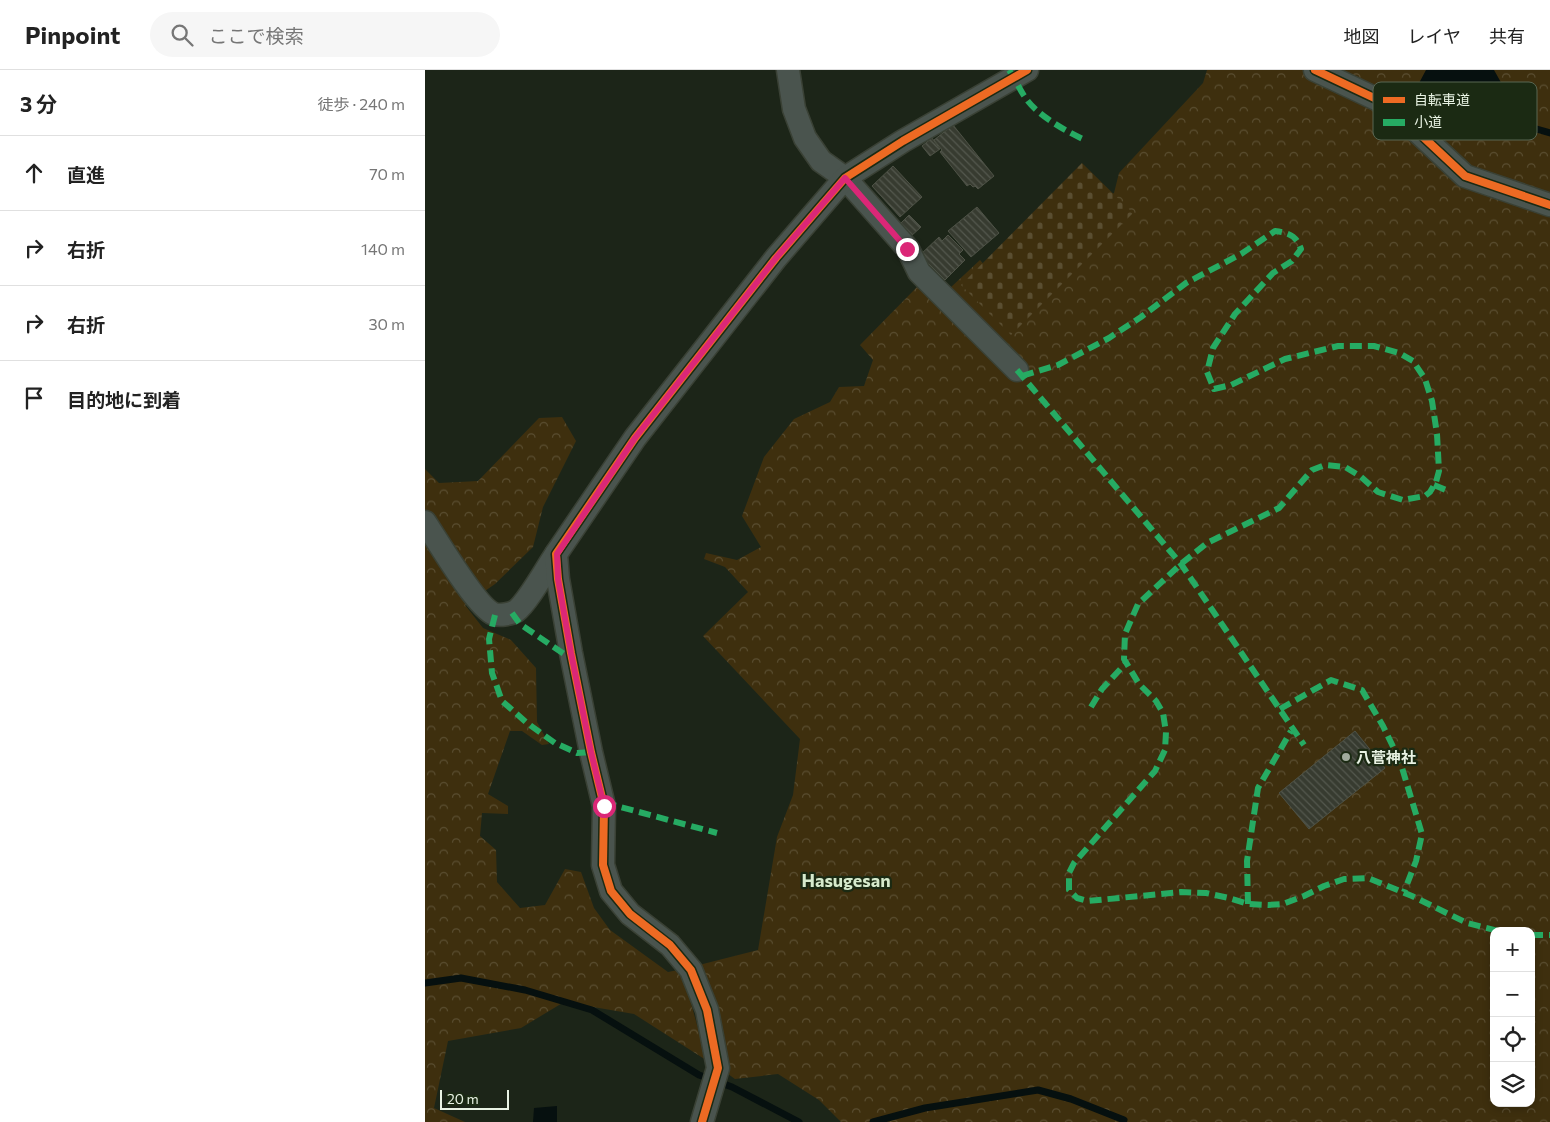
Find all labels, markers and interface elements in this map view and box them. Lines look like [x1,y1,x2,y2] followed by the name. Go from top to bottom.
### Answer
[150,12,500,57] search box
[25,20,120,49] text: Pinpoint
[168,21,196,49] icon: search
[208,24,303,47] text: ここで検索
[1344,25,1380,47] text: 地図
[1408,25,1461,47] text: レイヤ
[1489,25,1525,47] text: 共有
[1373,82,1537,140] legend
[20,91,57,116] text: 3 分
[1414,91,1470,108] text: 自転車道
[317,94,405,113] text: 徒歩 · 240 m
[1414,113,1442,130] text: 小道
[20,159,48,187] icon: ahead
[67,163,105,186] text: 直進
[369,164,405,183] text: 70 m
[20,234,48,262] icon: right
[67,238,105,261] text: 右折
[896,238,919,261] route end
[361,239,405,258] text: 140 m
[20,309,48,337] icon: right
[67,313,105,336] text: 右折
[368,314,405,333] text: 30 m
[20,384,48,412] icon: arrive
[67,388,181,411] text: 目的地に到着
[1356,748,1416,766] place label: 八菅神社
[1340,751,1352,763] marker: 八菅神社
[593,795,616,818] route start
[801,869,891,891] district label: Hasugesan
[1490,927,1535,1107] map controls
[1490,927,1535,972] button: +
[1490,972,1535,1017] button: −
[1490,1017,1535,1062] button: locate
[1490,1062,1535,1107] button: layers
[440,1087,509,1110] scale bar
[447,1090,479,1107] text: 20 m

